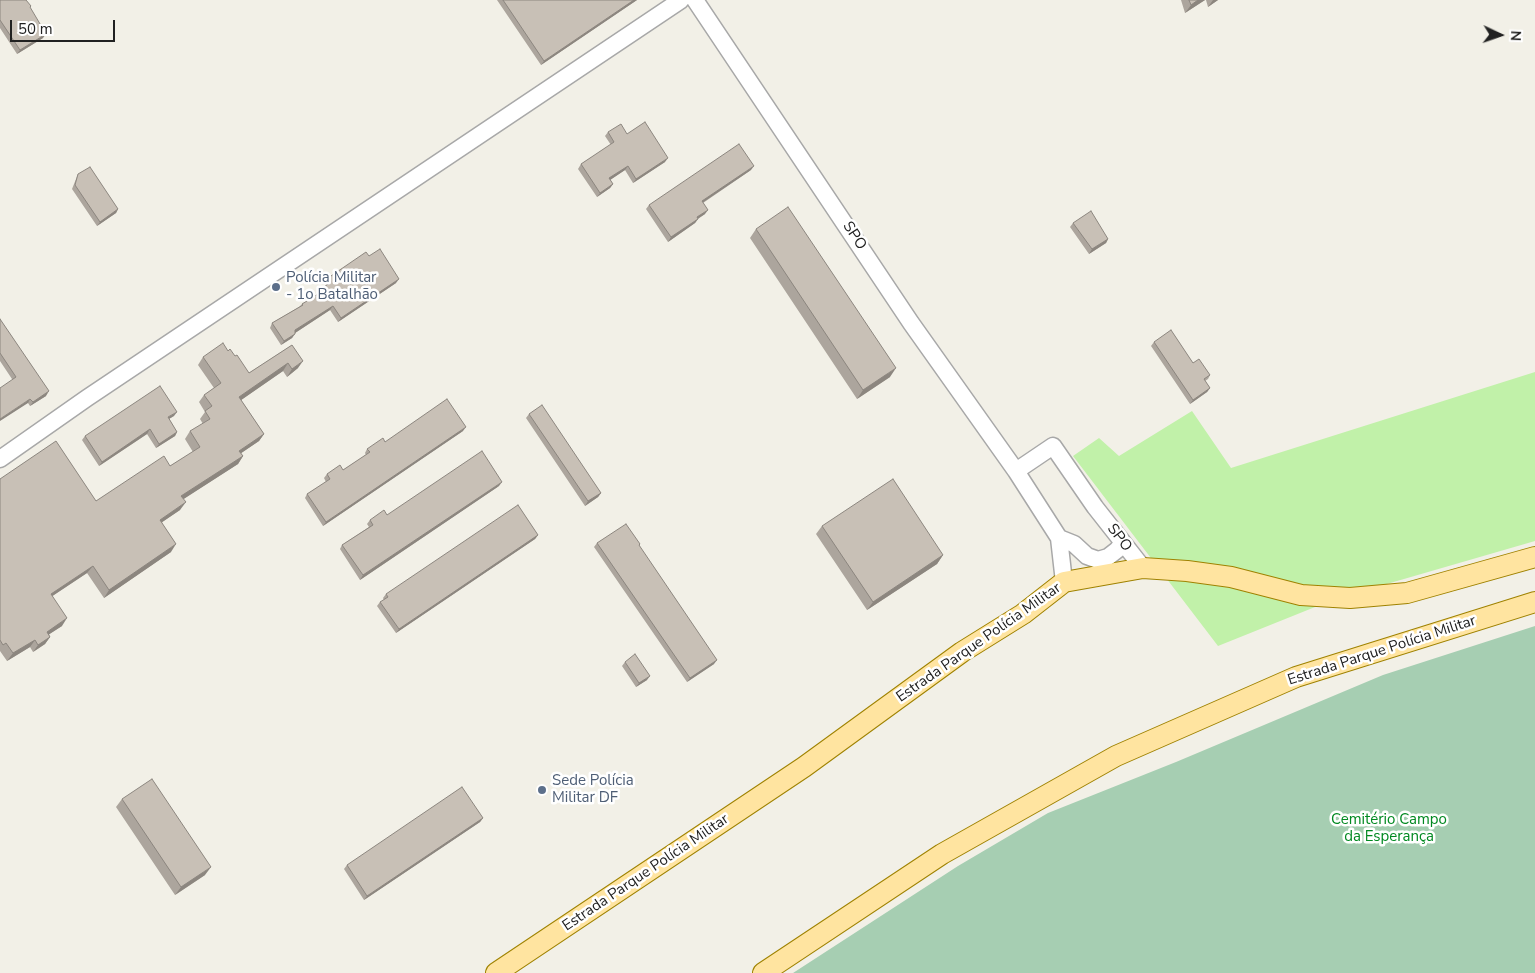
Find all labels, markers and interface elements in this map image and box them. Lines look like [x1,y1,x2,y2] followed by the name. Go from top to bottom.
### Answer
[12,10,118,42] scale bar
[1475,10,1525,60] north arrow
[18,19,53,39] text: 50 m
[1506,30,1525,42] text: N
[838,218,870,254] street label: SPO
[286,269,378,304] place label: Polícia Militar - 1o Batalhão
[270,281,282,293] marker: Polícia Militar - 1o Batalhão
[1103,521,1135,555] street label: SPO
[893,579,1065,707] street label: Estrada Parque Polícia Militar
[1286,612,1478,690] street label: Estrada Parque Polícia Militar
[552,772,634,807] place label: Sede Polícia Militar DF
[536,784,548,796] marker: Sede Polícia Militar DF
[559,811,733,935] street label: Estrada Parque Polícia Militar
[1331,811,1447,846] park label: Cemitério Campo da Esperança

